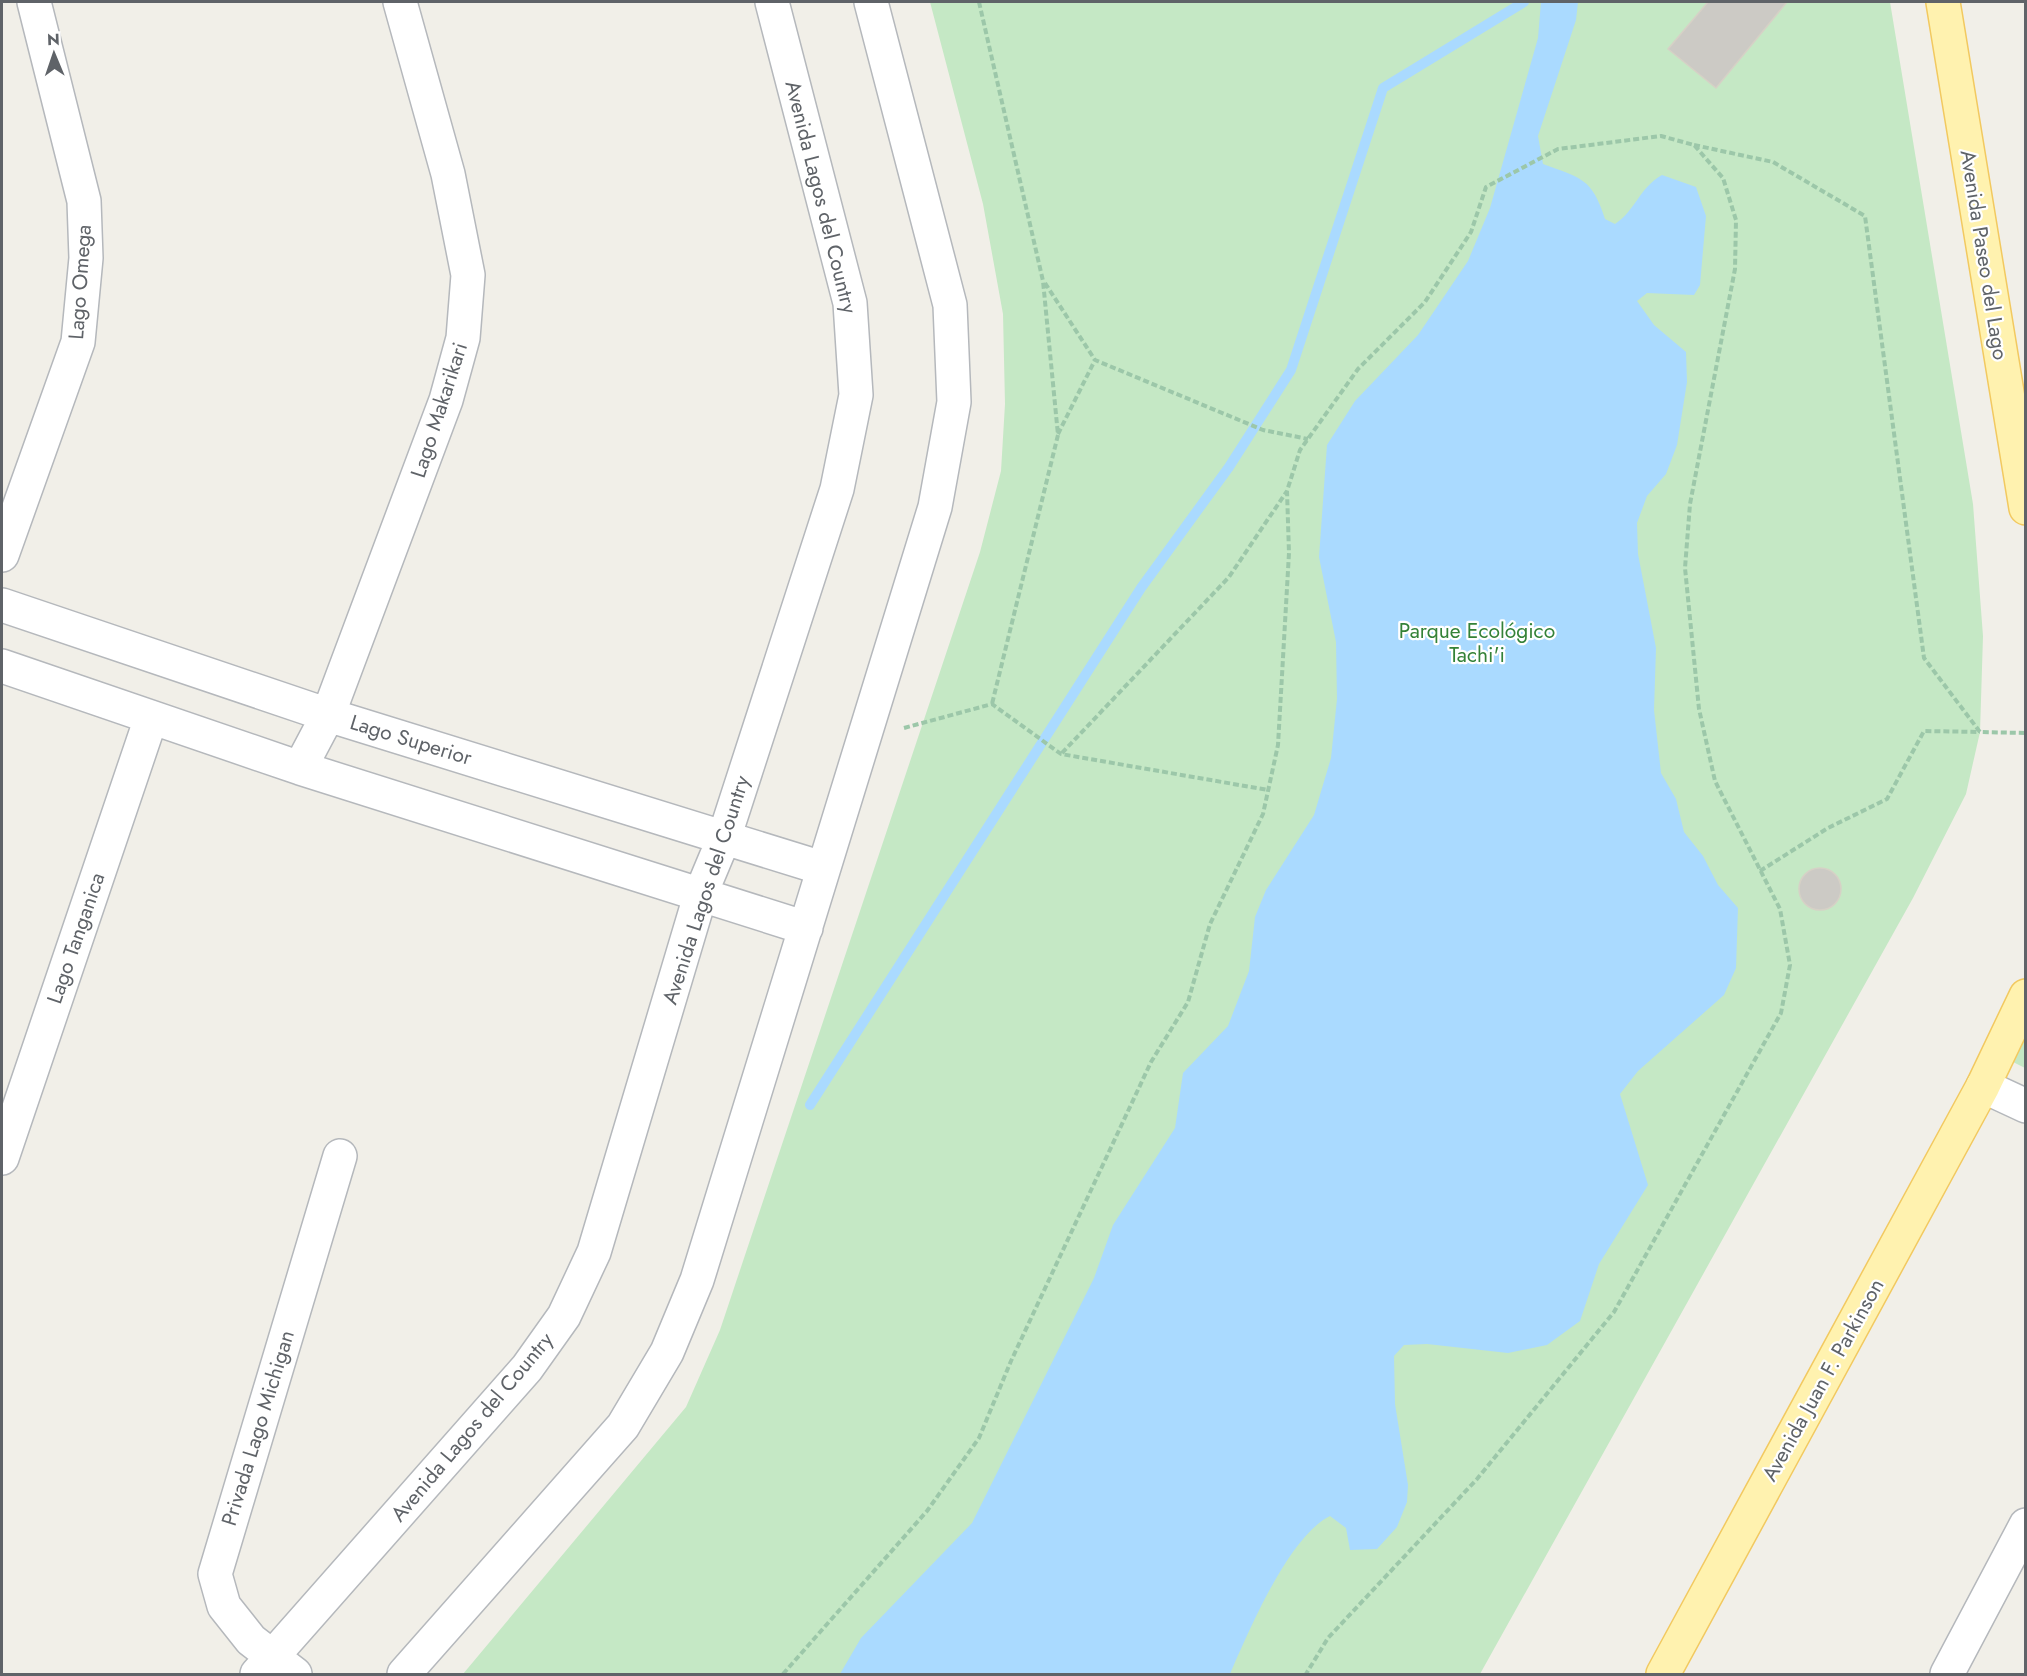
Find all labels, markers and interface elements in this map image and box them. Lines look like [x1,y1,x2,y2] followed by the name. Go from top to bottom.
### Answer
[24,24,84,84] north arrow
[47,28,60,51] text: N
[778,77,865,317] street label: Avenida Lagos del Country
[1953,148,2015,362] street label: Avenida Paseo del Lago
[61,224,99,340] street label: Lago Omega
[403,339,475,481] street label: Lago Makarikari
[1399,616,1555,670] park label: Parque Ecológico Tachi'i
[346,707,476,773] street label: Lago Superior
[655,771,757,1008] street label: Avenida Lagos del Country
[40,868,112,1008] street label: Lago Tanganica
[1755,1273,1891,1487] street label: Avenida Juan F. Parkinson
[384,1325,561,1528] street label: Avenida Lagos del Country
[214,1327,302,1529] street label: Privada Lago Michigan

